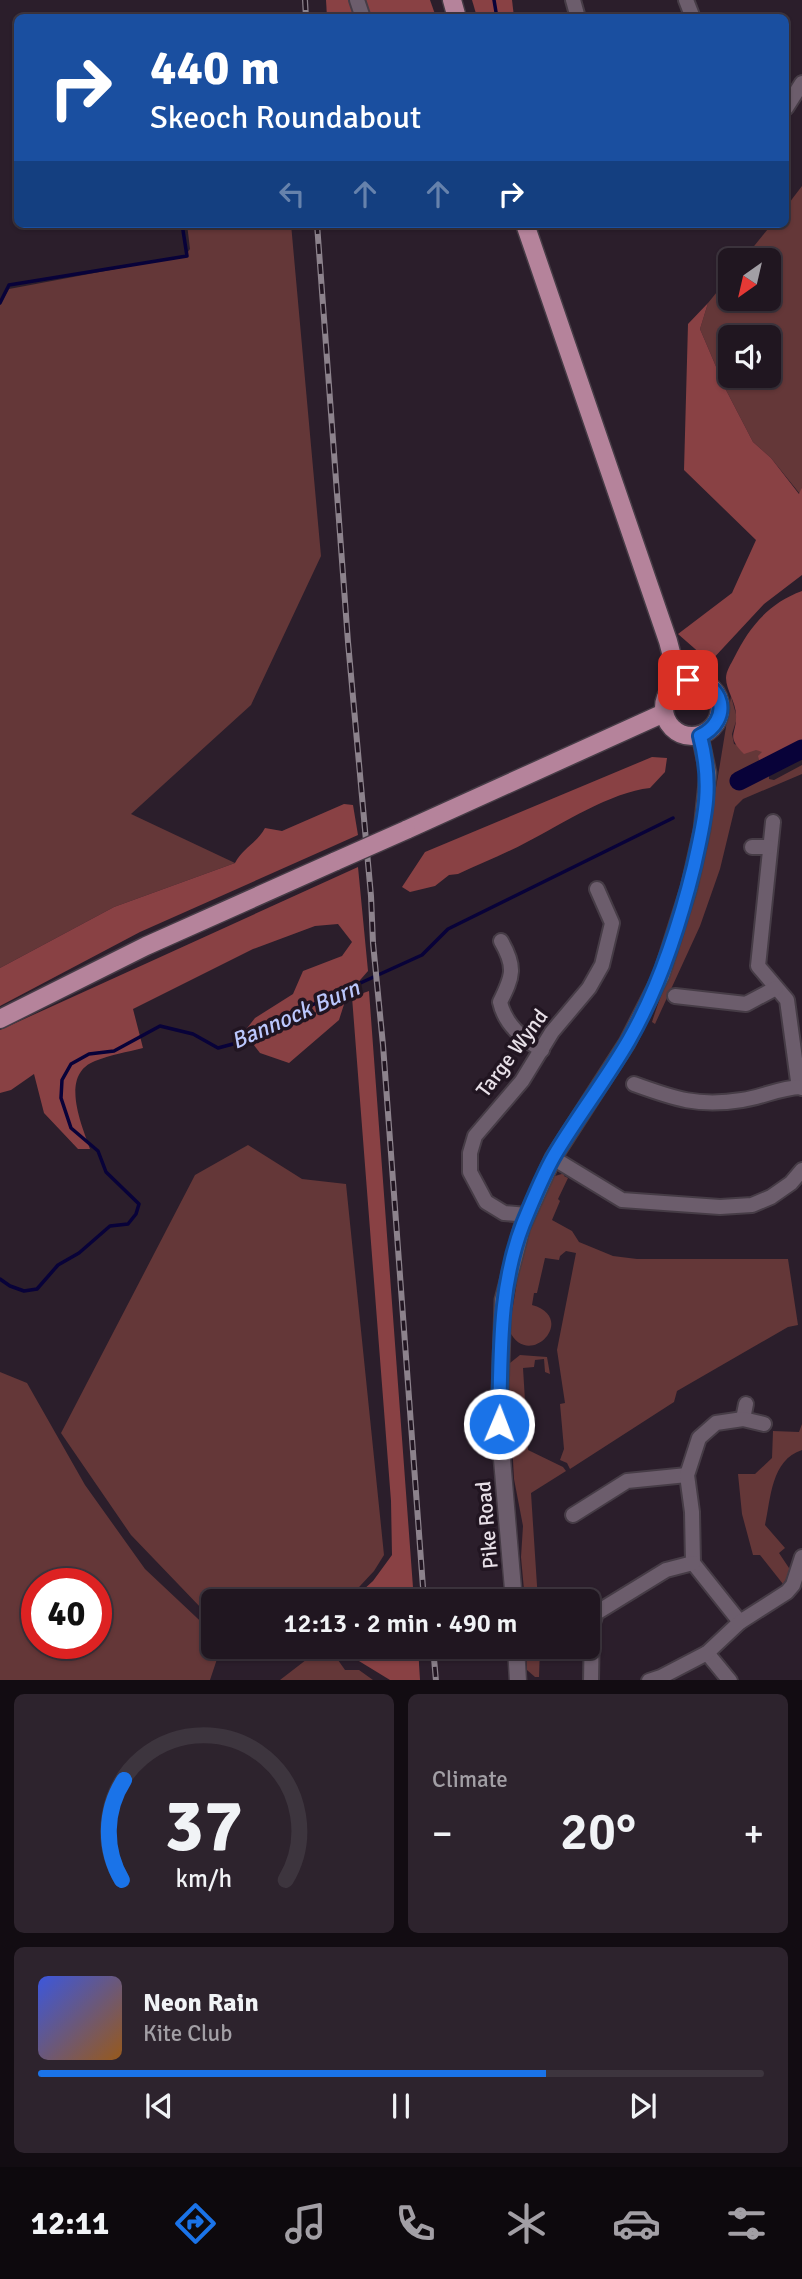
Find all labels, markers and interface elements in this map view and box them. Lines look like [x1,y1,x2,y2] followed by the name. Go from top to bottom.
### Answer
[150,38,280,98] text: 440 m
[35,42,126,133] icon: right
[150,98,421,137] text: Skeoch Roundabout
[273,175,311,213] icon: left
[346,175,384,213] icon: ahead
[419,175,457,213] icon: ahead
[492,175,530,213] icon: right
[718,248,780,312] north arrow
[718,248,781,388] map controls
[718,325,781,388] button: sound
[658,650,718,710] pin
[669,661,707,699] icon: arrive
[226,973,365,1056] water label: Bannock Burn
[471,1004,553,1102] street label: Targe Wynd
[462,1387,536,1461] position arrow
[470,1480,504,1570] street label: Pike Road
[21,1568,112,1659] speed limit sign: 40
[284,1608,517,1640] text: 12:13 · 2 min · 490 m
[432,1765,508,1794] text: Climate
[165,1782,243,1871] text: 37
[560,1800,636,1864] text: 20°
[432,1810,453,1857] text: −
[743,1810,764,1857] text: +
[176,1862,232,1893] text: km/h
[143,1987,259,2019] text: Neon Rain
[143,2019,232,2048] text: Kite Club
[140,2087,178,2125] icon: previous
[382,2087,420,2125] icon: pause
[624,2087,662,2125] icon: next
[171,2199,220,2248] icon: directions
[281,2199,330,2248] icon: music
[391,2199,440,2248] icon: phone
[502,2199,551,2248] icon: climate
[612,2199,661,2248] icon: car
[722,2199,771,2248] icon: filters
[31,2204,109,2243] text: 12:11

